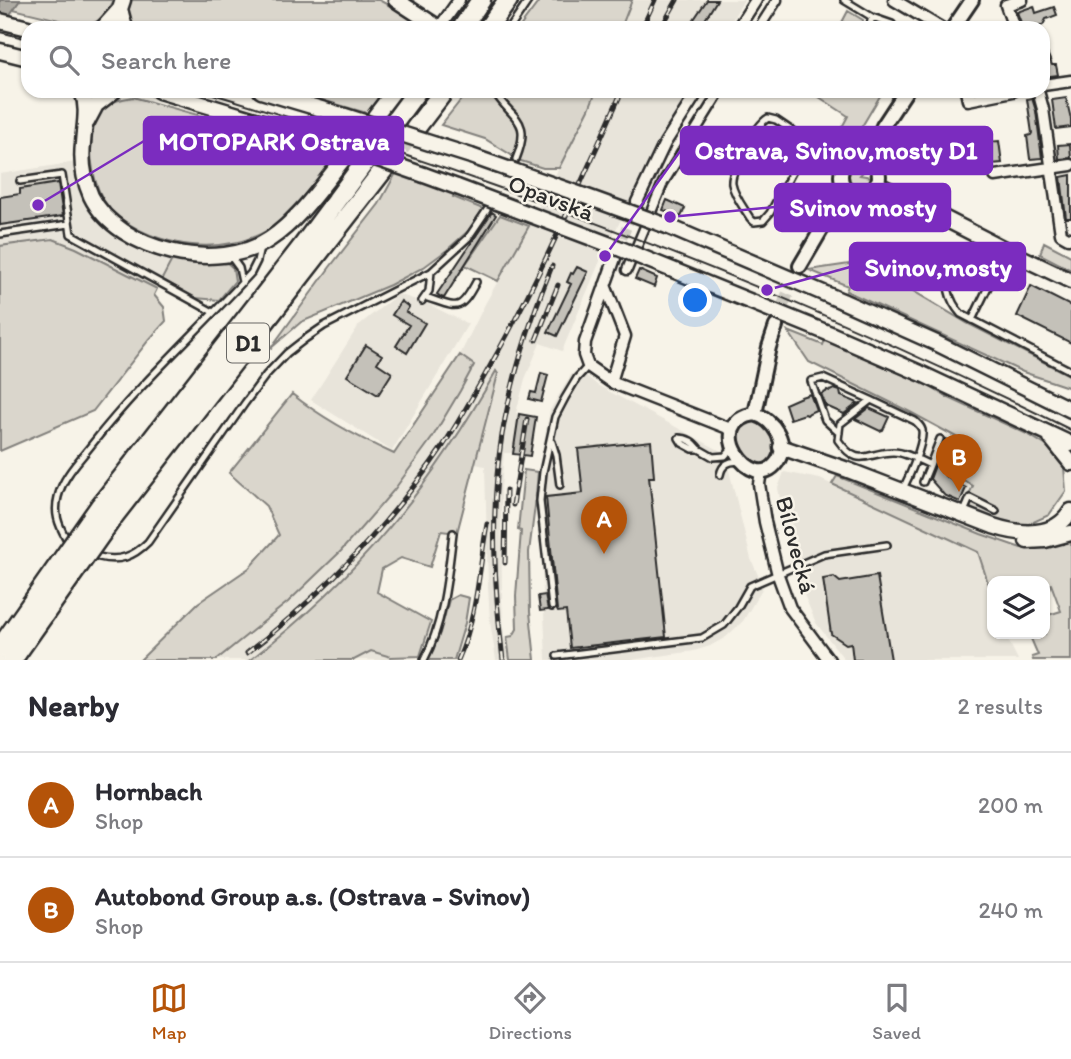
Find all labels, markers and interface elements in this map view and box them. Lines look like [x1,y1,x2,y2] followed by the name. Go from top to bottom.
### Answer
[21,21,1050,98] search box
[45,41,83,79] icon: search
[101,44,231,76] text: Search here
[144,117,403,164] callout: MOTOPARK Ostrava
[158,125,390,157] text: MOTOPARK Ostrava
[681,127,992,174] callout: Ostrava, Svinov,mosty D1
[694,134,978,166] text: Ostrava, Svinov,mosty D1
[504,168,599,227] street label: Opavská
[775,184,950,231] callout: Svinov mosty
[790,191,937,223] text: Svinov mosty
[850,243,1025,290] callout: Svinov,mosty
[864,251,1012,283] text: Svinov,mosty
[678,283,712,317] your location
[227,324,269,362] road number: D1
[936,434,982,492] pin: B
[770,493,823,597] street label: Bílovecká
[581,496,627,554] pin: A
[987,576,1050,639] map controls
[987,576,1050,639] button: layers
[28,687,119,724] text: Nearby
[957,692,1043,720] text: 2 results
[95,775,202,807] text: Hornbach
[44,791,58,819] text: A
[978,791,1043,819] text: 200 m
[95,807,143,835] text: Shop
[95,880,530,912] text: Autobond Group a.s. (Ostrava - Svinov)
[44,896,58,924] text: B
[978,896,1043,924] text: 240 m
[95,912,143,940] text: Shop
[150,979,188,1044] tab: Map
[488,979,572,1044] tab: Directions
[872,979,921,1044] tab: Saved

